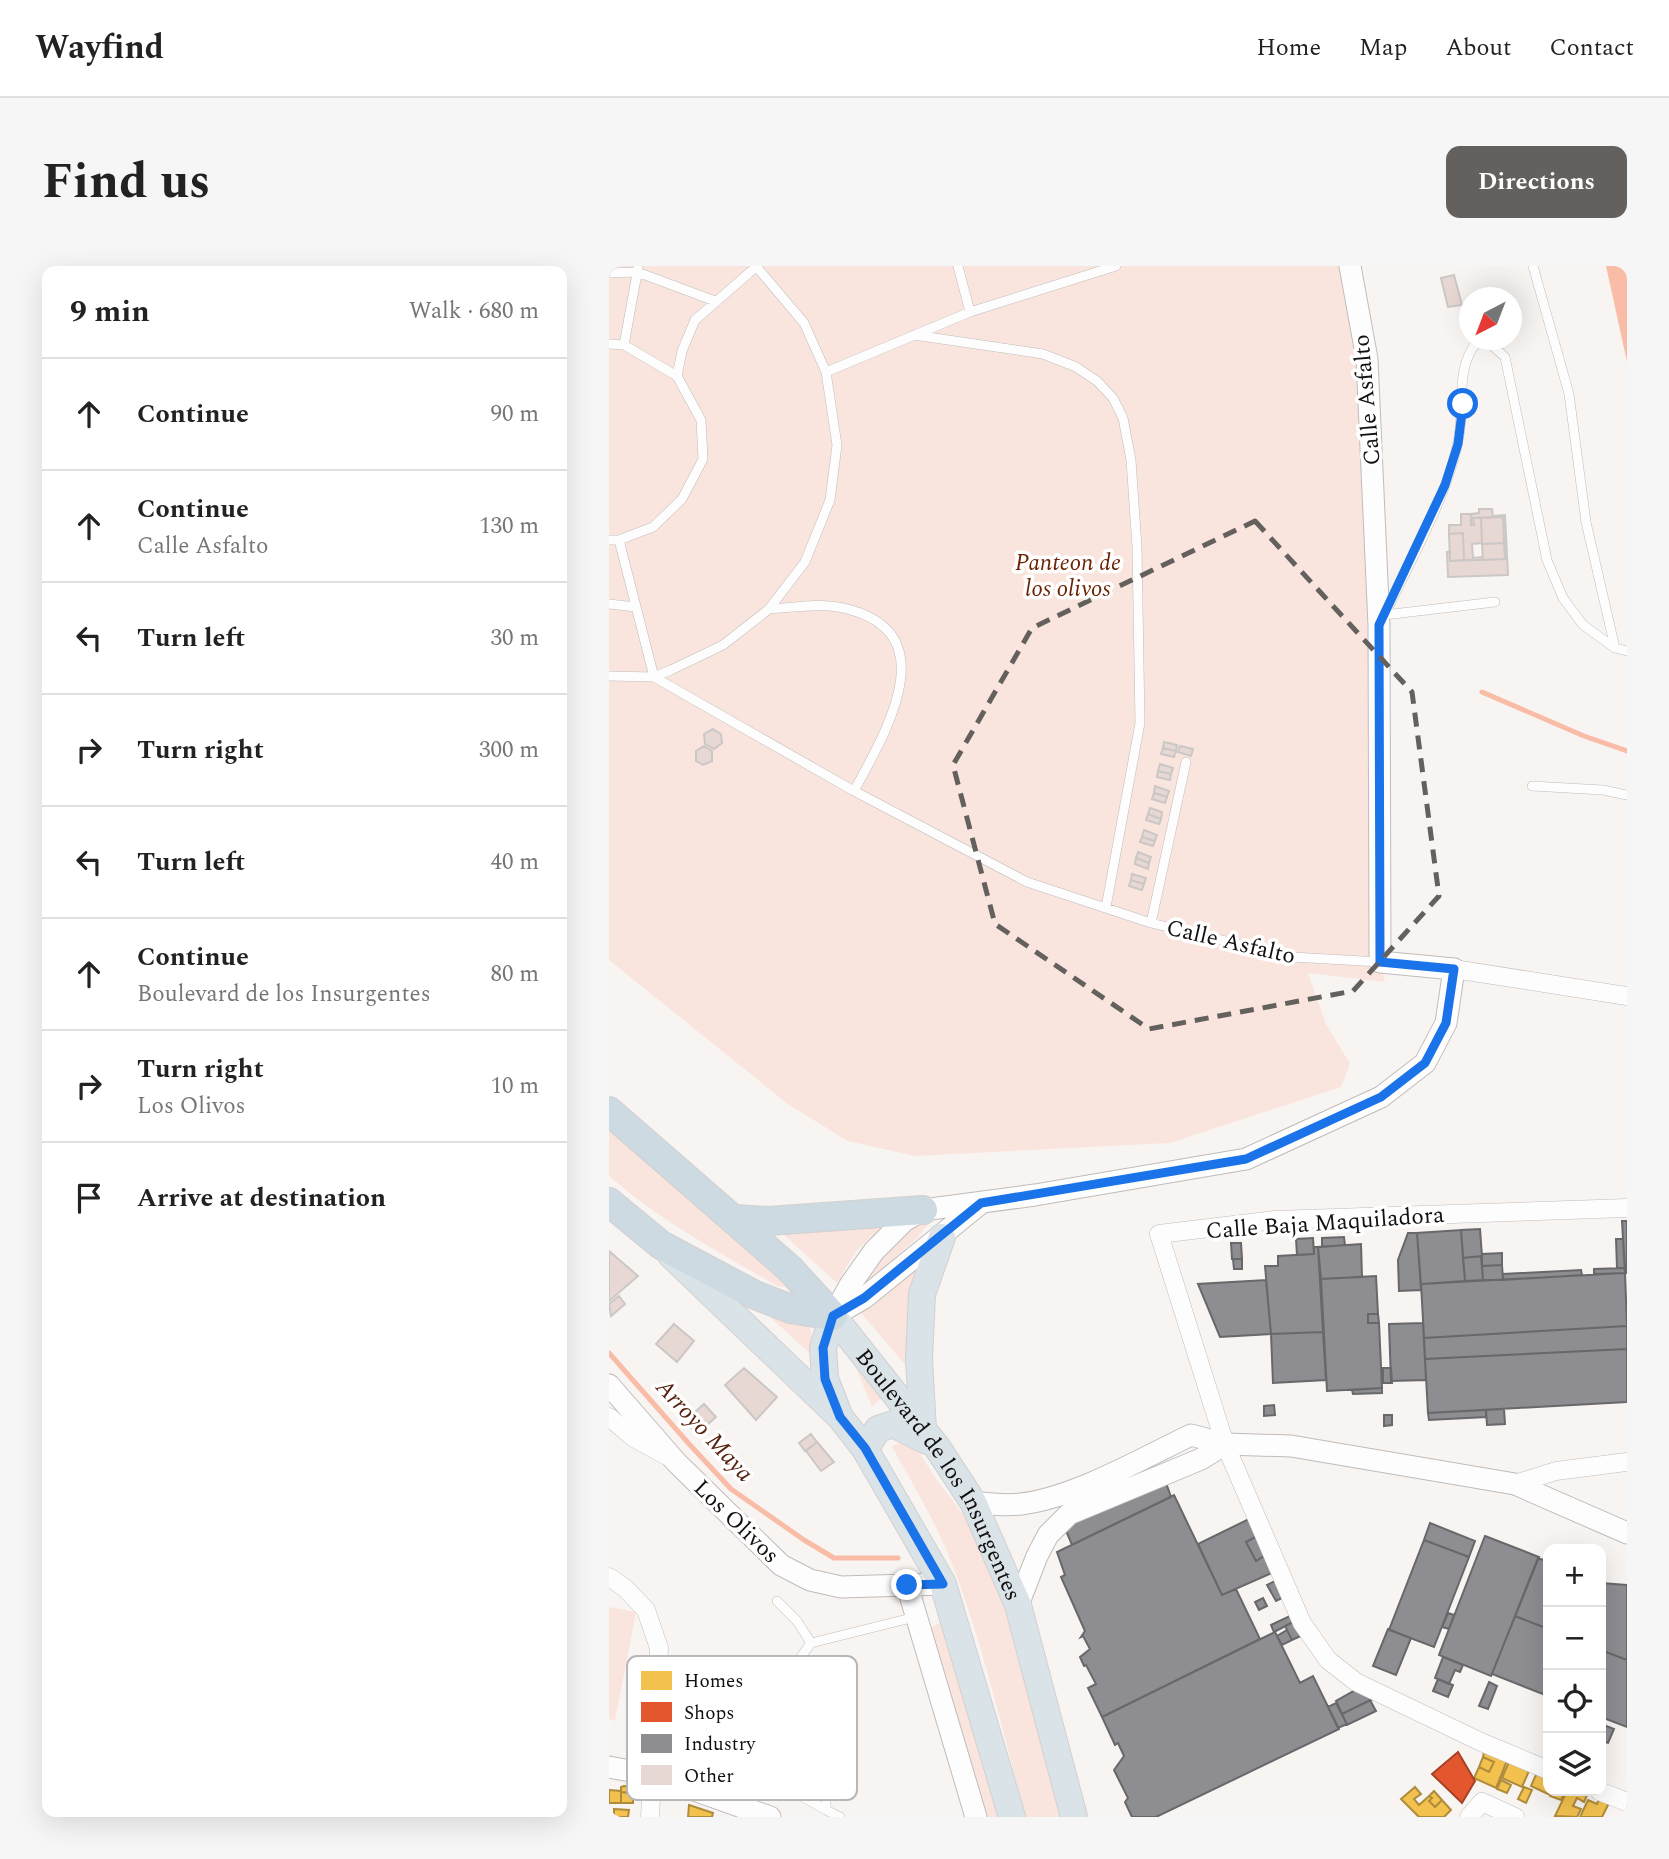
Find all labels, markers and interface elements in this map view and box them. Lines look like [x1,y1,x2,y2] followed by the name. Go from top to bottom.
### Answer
[35,23,164,73] text: Wayfind
[1256,30,1321,66] text: Home
[1359,30,1407,66] text: Map
[1445,30,1511,66] text: About
[1549,30,1634,66] text: Contact
[42,145,210,220] text: Find us
[1446,146,1627,218] button: Directions
[1459,287,1522,350] north arrow
[70,289,150,335] text: 9 min
[409,294,539,329] text: Walk · 680 m
[1344,333,1391,467] street label: Calle Asfalto
[1447,388,1478,419] route start
[137,394,249,434] text: Continue
[70,395,108,433] icon: ahead
[490,397,539,432] text: 90 m
[137,489,249,529] text: Continue
[70,507,108,545] icon: ahead
[479,509,539,544] text: 130 m
[137,529,269,564] text: Calle Asfalto
[1015,546,1121,607] park label: Panteon de los olivos
[137,618,245,658] text: Turn left
[70,619,108,657] icon: left
[490,621,539,656] text: 30 m
[137,730,264,770] text: Turn right
[70,731,108,769] icon: right
[479,733,539,768] text: 300 m
[137,842,245,882] text: Turn left
[70,843,108,881] icon: left
[490,845,539,880] text: 40 m
[1163,911,1299,974] street label: Calle Asfalto
[137,937,249,977] text: Continue
[70,955,108,993] icon: ahead
[490,957,539,992] text: 80 m
[137,977,431,1012] text: Boulevard de los Insurgentes
[137,1049,264,1089] text: Turn right
[70,1067,108,1105] icon: right
[490,1069,539,1104] text: 10 m
[137,1089,246,1124] text: Los Olivos
[137,1178,386,1218] text: Arrive at destination
[70,1179,108,1217] icon: arrive
[1205,1198,1446,1249] street label: Calle Baja Maquiladora
[846,1341,1030,1607] street label: Boulevard de los Insurgentes
[646,1370,762,1490] water label: Arroyo Maya
[685,1472,787,1572] street label: Los Olivos
[1543,1544,1606,1796] map controls
[1543,1544,1606,1607] button: +
[891,1569,922,1600] route end
[1543,1607,1606,1670] button: −
[627,1656,857,1800] legend
[684,1667,743,1696] text: Homes
[1543,1670,1606,1733] button: locate
[684,1699,734,1728] text: Shops
[684,1730,756,1759] text: Industry
[1543,1733,1606,1796] button: layers
[684,1762,734,1791] text: Other

